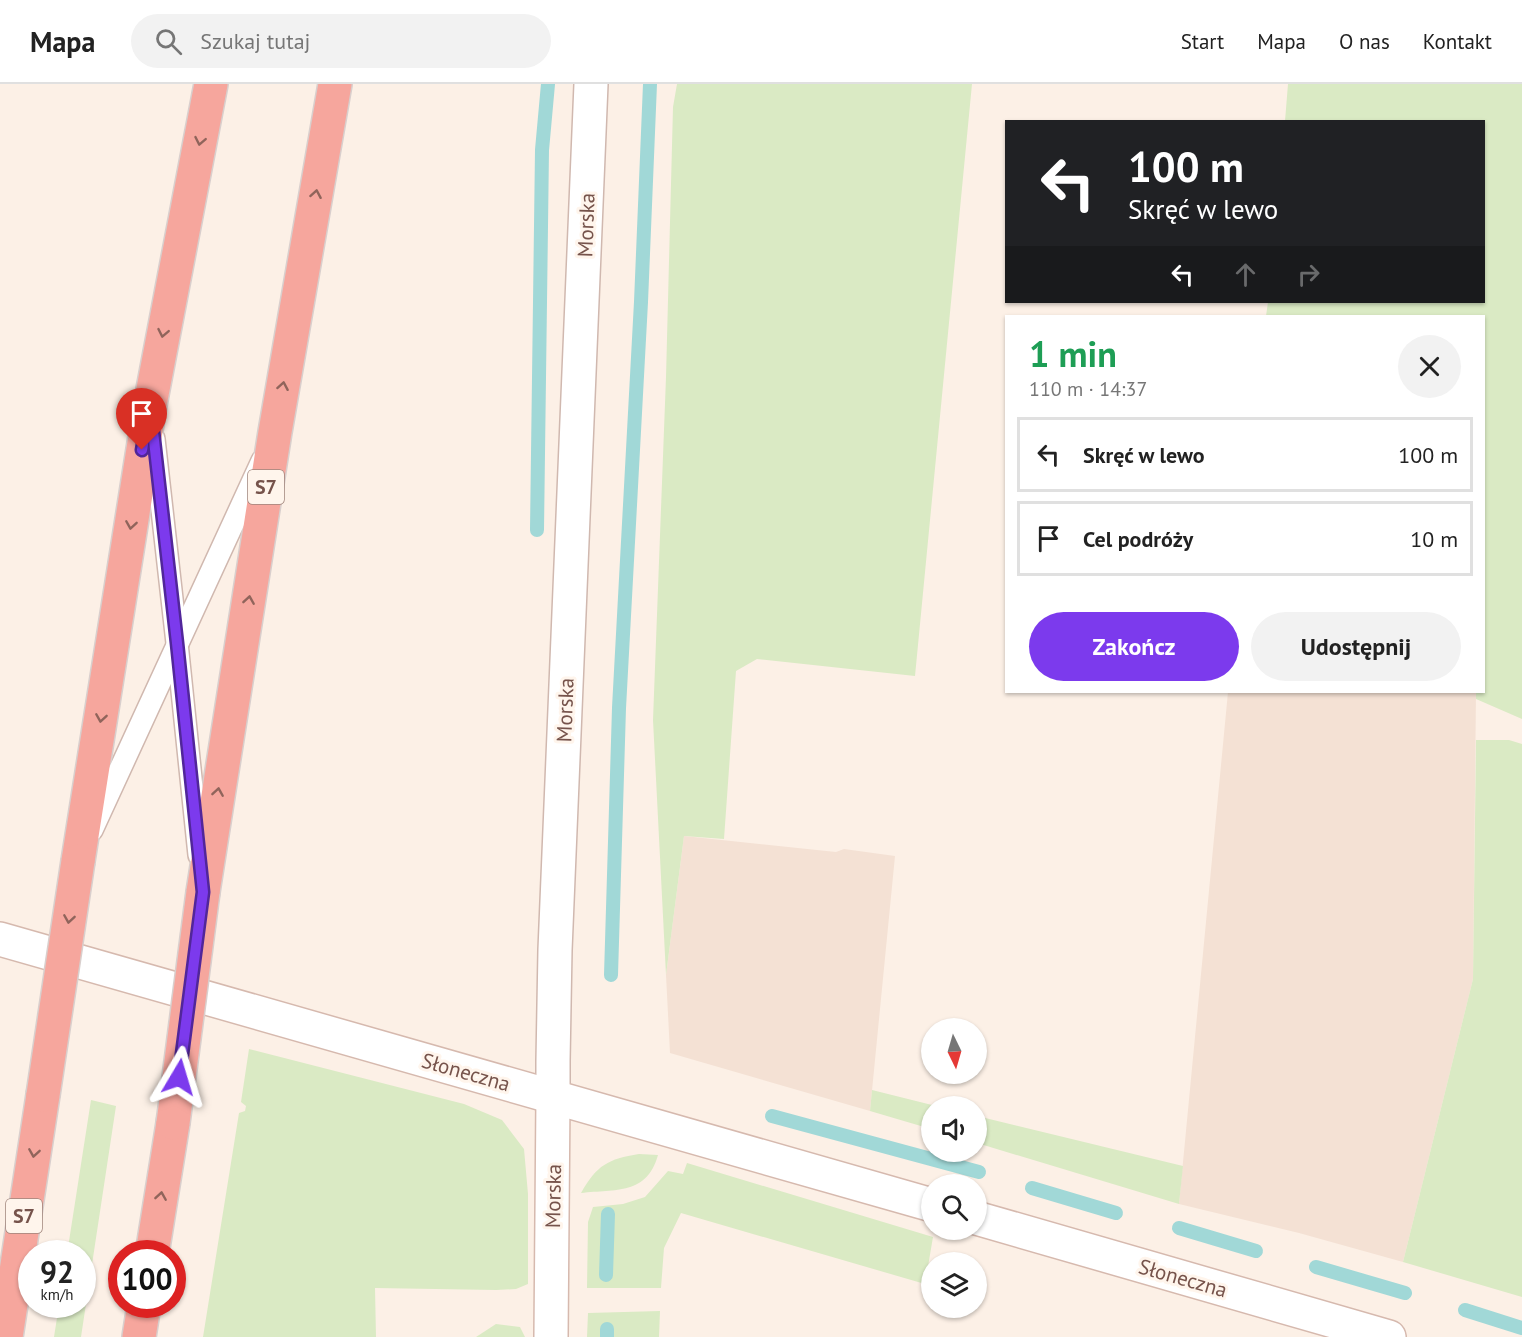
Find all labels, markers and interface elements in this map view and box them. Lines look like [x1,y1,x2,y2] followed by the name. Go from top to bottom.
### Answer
[131,14,551,68] search box
[30,23,95,60] text: Mapa
[152,25,185,58] icon: search
[200,27,310,55] text: Szukaj tutaj
[1181,28,1224,55] text: Start
[1257,28,1306,55] text: Mapa
[1339,28,1390,55] text: O nas
[1423,28,1492,55] text: Kontakt
[194,136,207,146] one-way arrow
[1128,139,1244,194] text: 100 m
[1029,144,1107,222] icon: left
[309,190,322,200] one-way arrow
[571,192,601,258] street label: Morska
[1128,192,1278,226] text: Skręć w lewo
[1166,258,1199,291] icon: left
[1229,258,1262,291] icon: ahead
[1292,258,1325,291] icon: right
[158,328,170,338] one-way arrow
[1029,330,1117,377] text: 1 min
[1398,335,1461,398] button: close
[1029,376,1147,402] text: 110 m · 14:37
[276,382,289,392] one-way arrow
[116,388,167,450] pin
[125,397,158,430] icon: arrive
[1032,438,1065,471] icon: left
[1083,441,1204,469] text: Skręć w lewo
[1398,441,1458,469] text: 100 m
[248,470,284,504] road number: S7
[125,521,137,530] one-way arrow
[1032,522,1065,555] icon: arrive
[1083,525,1193,553] text: Cel podróży
[1410,525,1458,553] text: 10 m
[242,595,254,604] one-way arrow
[1029,612,1239,681] button: Zakończ
[1251,612,1461,681] button: Udostępnij
[550,677,580,743] street label: Morska
[95,713,107,722] one-way arrow
[212,788,224,797] one-way arrow
[64,914,76,923] one-way arrow
[921,1018,987,1084] north arrow
[921,1018,987,1318] map controls
[147,1045,211,1109] position arrow
[419,1046,513,1098] street label: Słoneczna
[921,1096,987,1162] button: sound
[28,1148,40,1158] one-way arrow
[539,1164,567,1228] street label: Morska
[921,1174,987,1240] button: search
[154,1192,167,1202] one-way arrow
[6,1199,42,1233] road number: S7
[108,1240,186,1318] speed limit sign: 100
[40,1252,74,1291] text: 92
[921,1252,987,1318] button: layers
[1136,1252,1230,1304] street label: Słoneczna
[41,1285,73,1304] text: km/h

